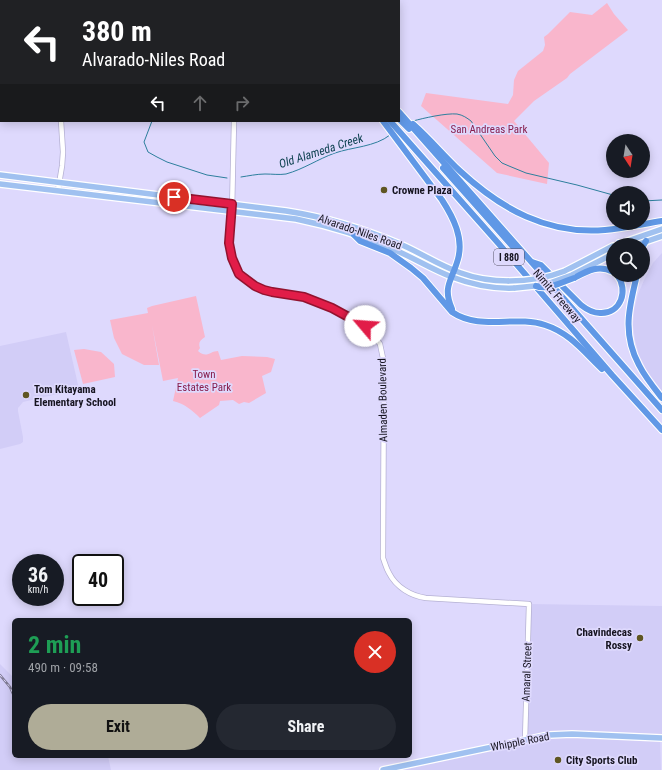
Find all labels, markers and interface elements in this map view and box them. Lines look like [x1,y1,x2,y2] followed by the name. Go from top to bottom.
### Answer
[82,15,152,48] text: 380 m
[16,16,68,68] icon: left
[82,49,225,70] text: Alvarado-Niles Road
[147,92,169,114] icon: left
[189,92,211,114] icon: ahead
[231,92,253,114] icon: right
[451,123,527,136] park label: San Andreas Park
[277,131,366,171] water label: Old Alameda Creek
[606,134,650,178] north arrow
[606,134,650,282] map controls
[157,180,191,214] pin
[392,184,452,197] place label: Crowne Plaza
[379,185,389,195] marker: Crowne Plaza
[163,186,185,208] icon: arrive
[606,186,650,230] button: sound
[317,212,403,252] street label: Alvarado-Niles Road
[606,238,650,282] button: search
[494,249,524,265] road number: I 880
[530,267,584,326] street label: Nimitz Freeway
[344,305,386,347] position arrow
[376,358,390,442] street label: Almaden Boulevard
[177,368,231,394] park label: Town Estates Park
[34,383,116,409] place label: Tom Kitayama Elementary School
[21,390,31,400] marker: Tom Kitayama Elementary School
[72,554,124,606] speed limit sign: 40
[28,563,48,587] text: 36
[28,584,48,595] text: km/h
[576,626,632,652] place label: Chavindecas Rossy
[28,631,81,659] text: 2 min
[354,631,396,673] button: close
[635,633,645,643] marker: Chavindecas Rossy
[519,642,535,702] street label: Amaral Street
[28,660,98,675] text: 490 m · 09:58
[28,704,208,750] button: Exit
[216,704,396,750] button: Share
[490,730,550,754] street label: Whipple Road
[566,754,638,767] place label: City Sports Club
[553,755,563,765] marker: City Sports Club

